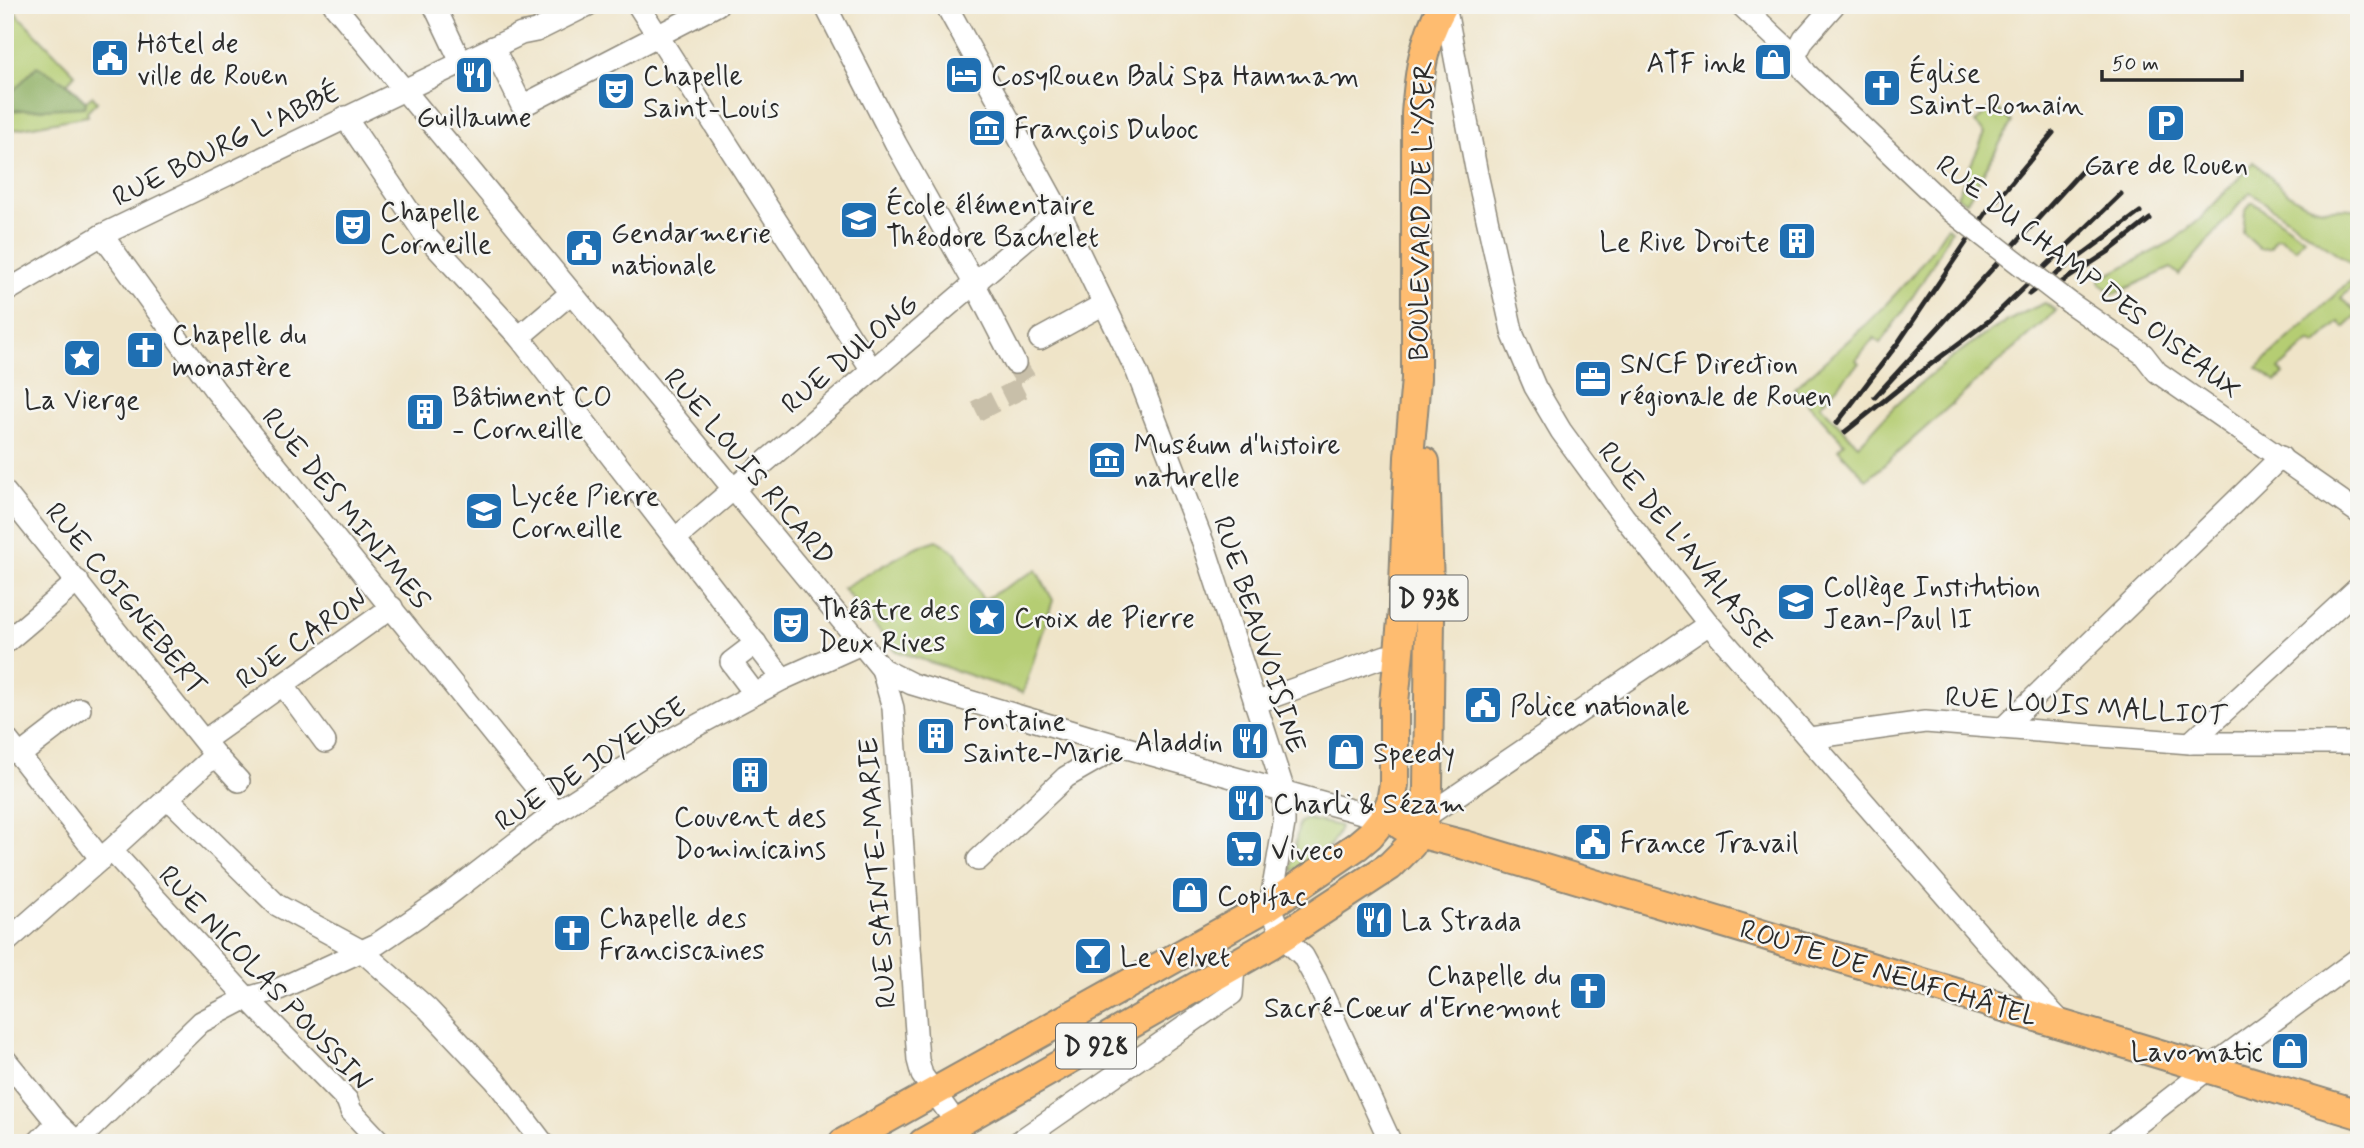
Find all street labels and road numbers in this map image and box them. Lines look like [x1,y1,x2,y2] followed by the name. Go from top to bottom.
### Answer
[1401,61,1444,361] street label: BOULEVARD DE L'YSER
[106,72,347,217] street label: RUE BOURG L'ABBÉ
[1927,147,2248,409] street label: RUE DU CHAMP DES OISEAUX
[774,287,927,423] street label: RUE DULONG
[654,361,842,574] street label: RUE LOUIS RICARD
[252,401,438,618] street label: RUE DES MINIMES
[1589,435,1780,658] street label: RUE DE L'AVALASSE
[36,495,214,704] street label: RUE COIGNEBERT
[1203,512,1314,758] street label: RUE BEAUVOISINE
[1390,576,1468,620] road number: D 938
[229,581,376,699] street label: RUE CARON
[1944,679,2229,736] street label: RUE LOUIS MALLIOT
[488,689,694,841] street label: RUE DE JOYEUSE
[851,736,906,1010] street label: RUE SAINTE-MARIE
[149,858,379,1101] street label: RUE NICOLAS POUSSIN
[1735,912,2041,1037] street label: ROUTE DE NEUFCHÂTEL
[1056,1023,1136,1068] road number: D 928

